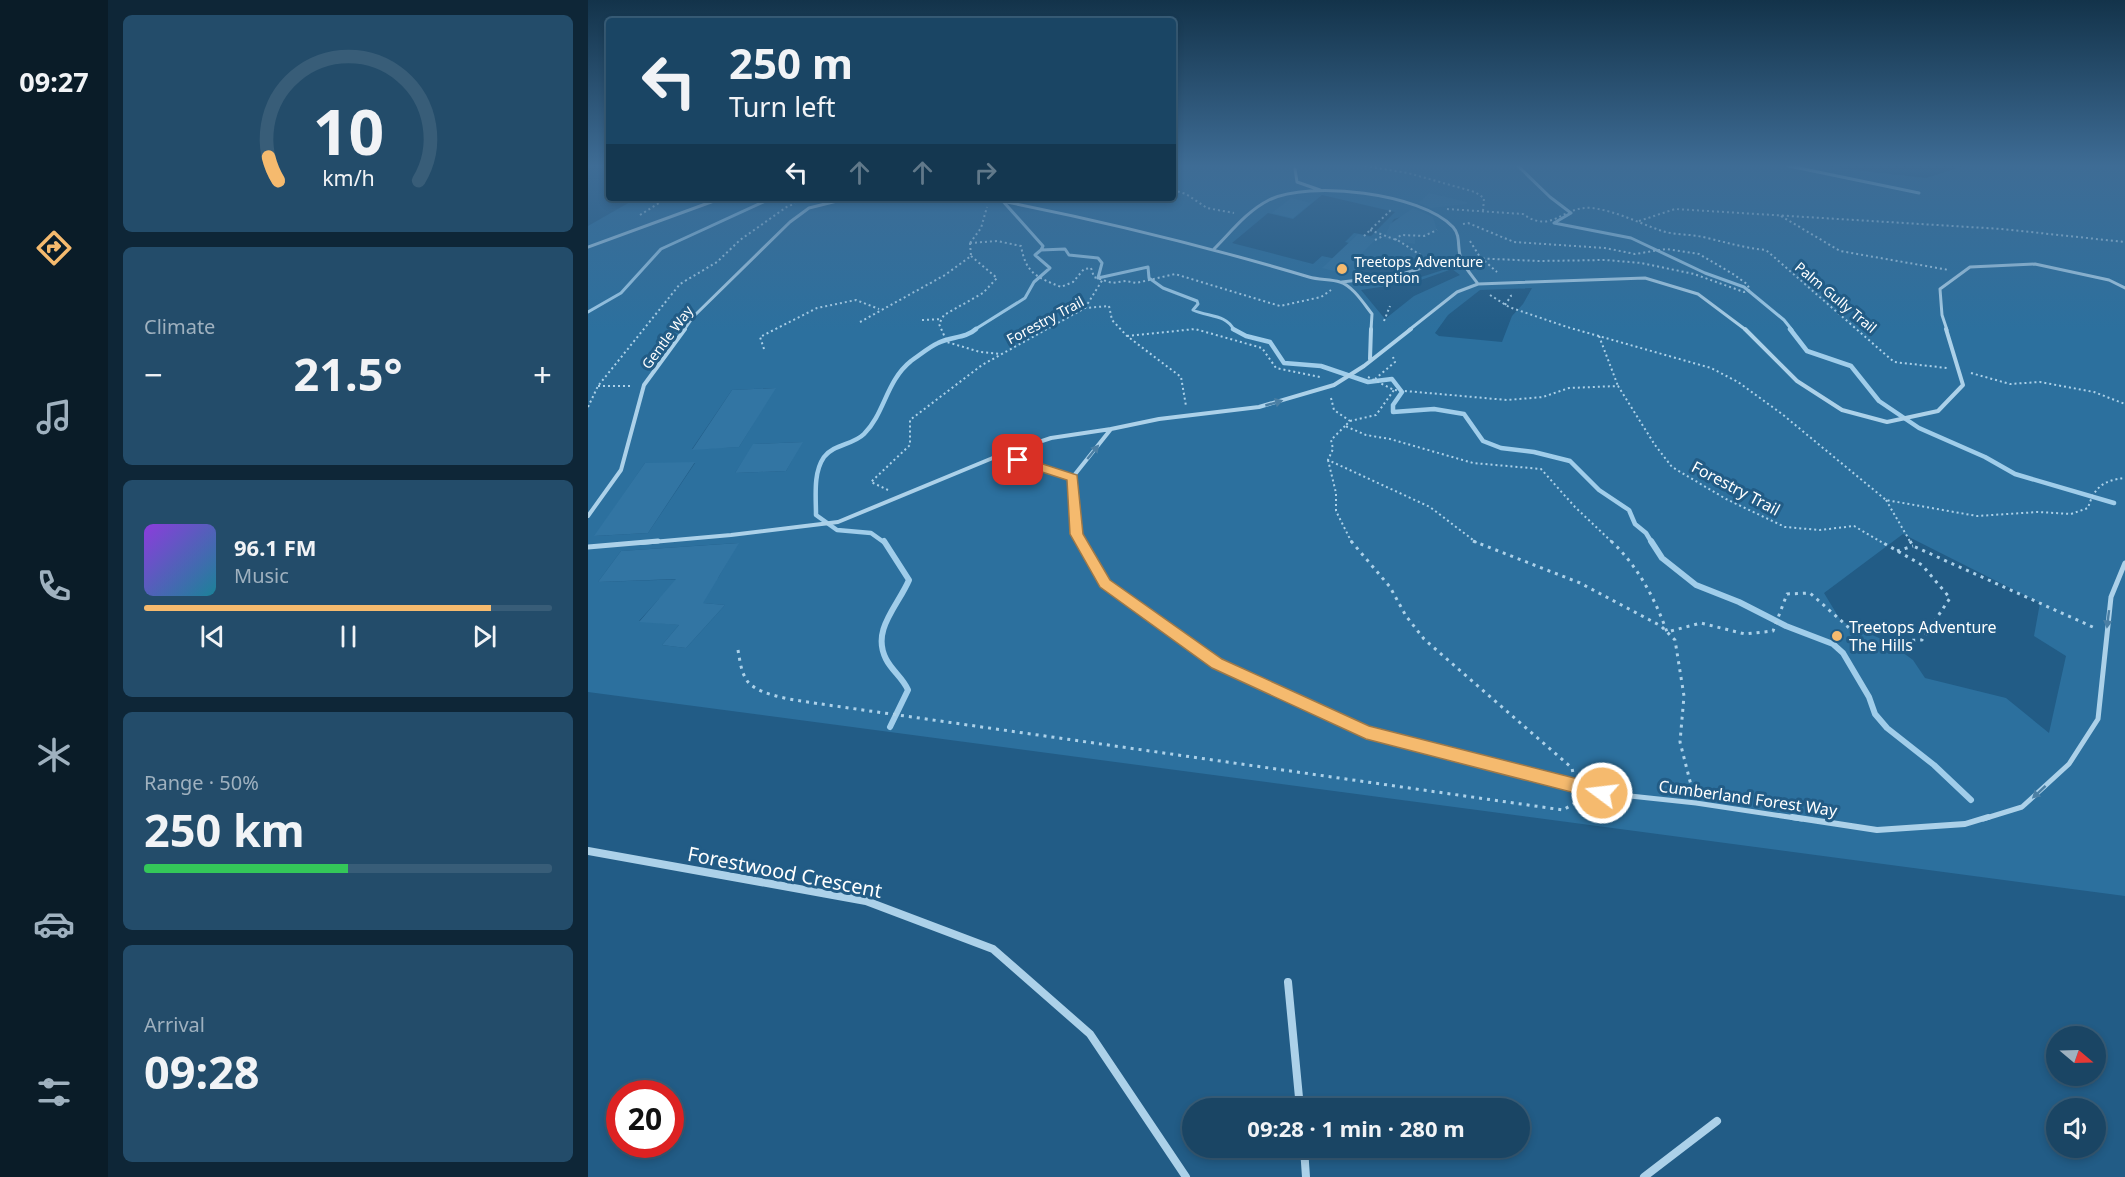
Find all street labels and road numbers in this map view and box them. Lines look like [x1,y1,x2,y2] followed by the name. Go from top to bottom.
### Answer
[1791,257,1881,337] street label: Palm Gully Trail
[1003,292,1087,348] street label: Forestry Trail
[637,301,698,373] street label: Gentle Way
[1688,455,1784,521] street label: Forestry Trail
[1657,775,1839,822] street label: Cumberland Forest Way
[685,840,885,904] street label: Forestwood Crescent

